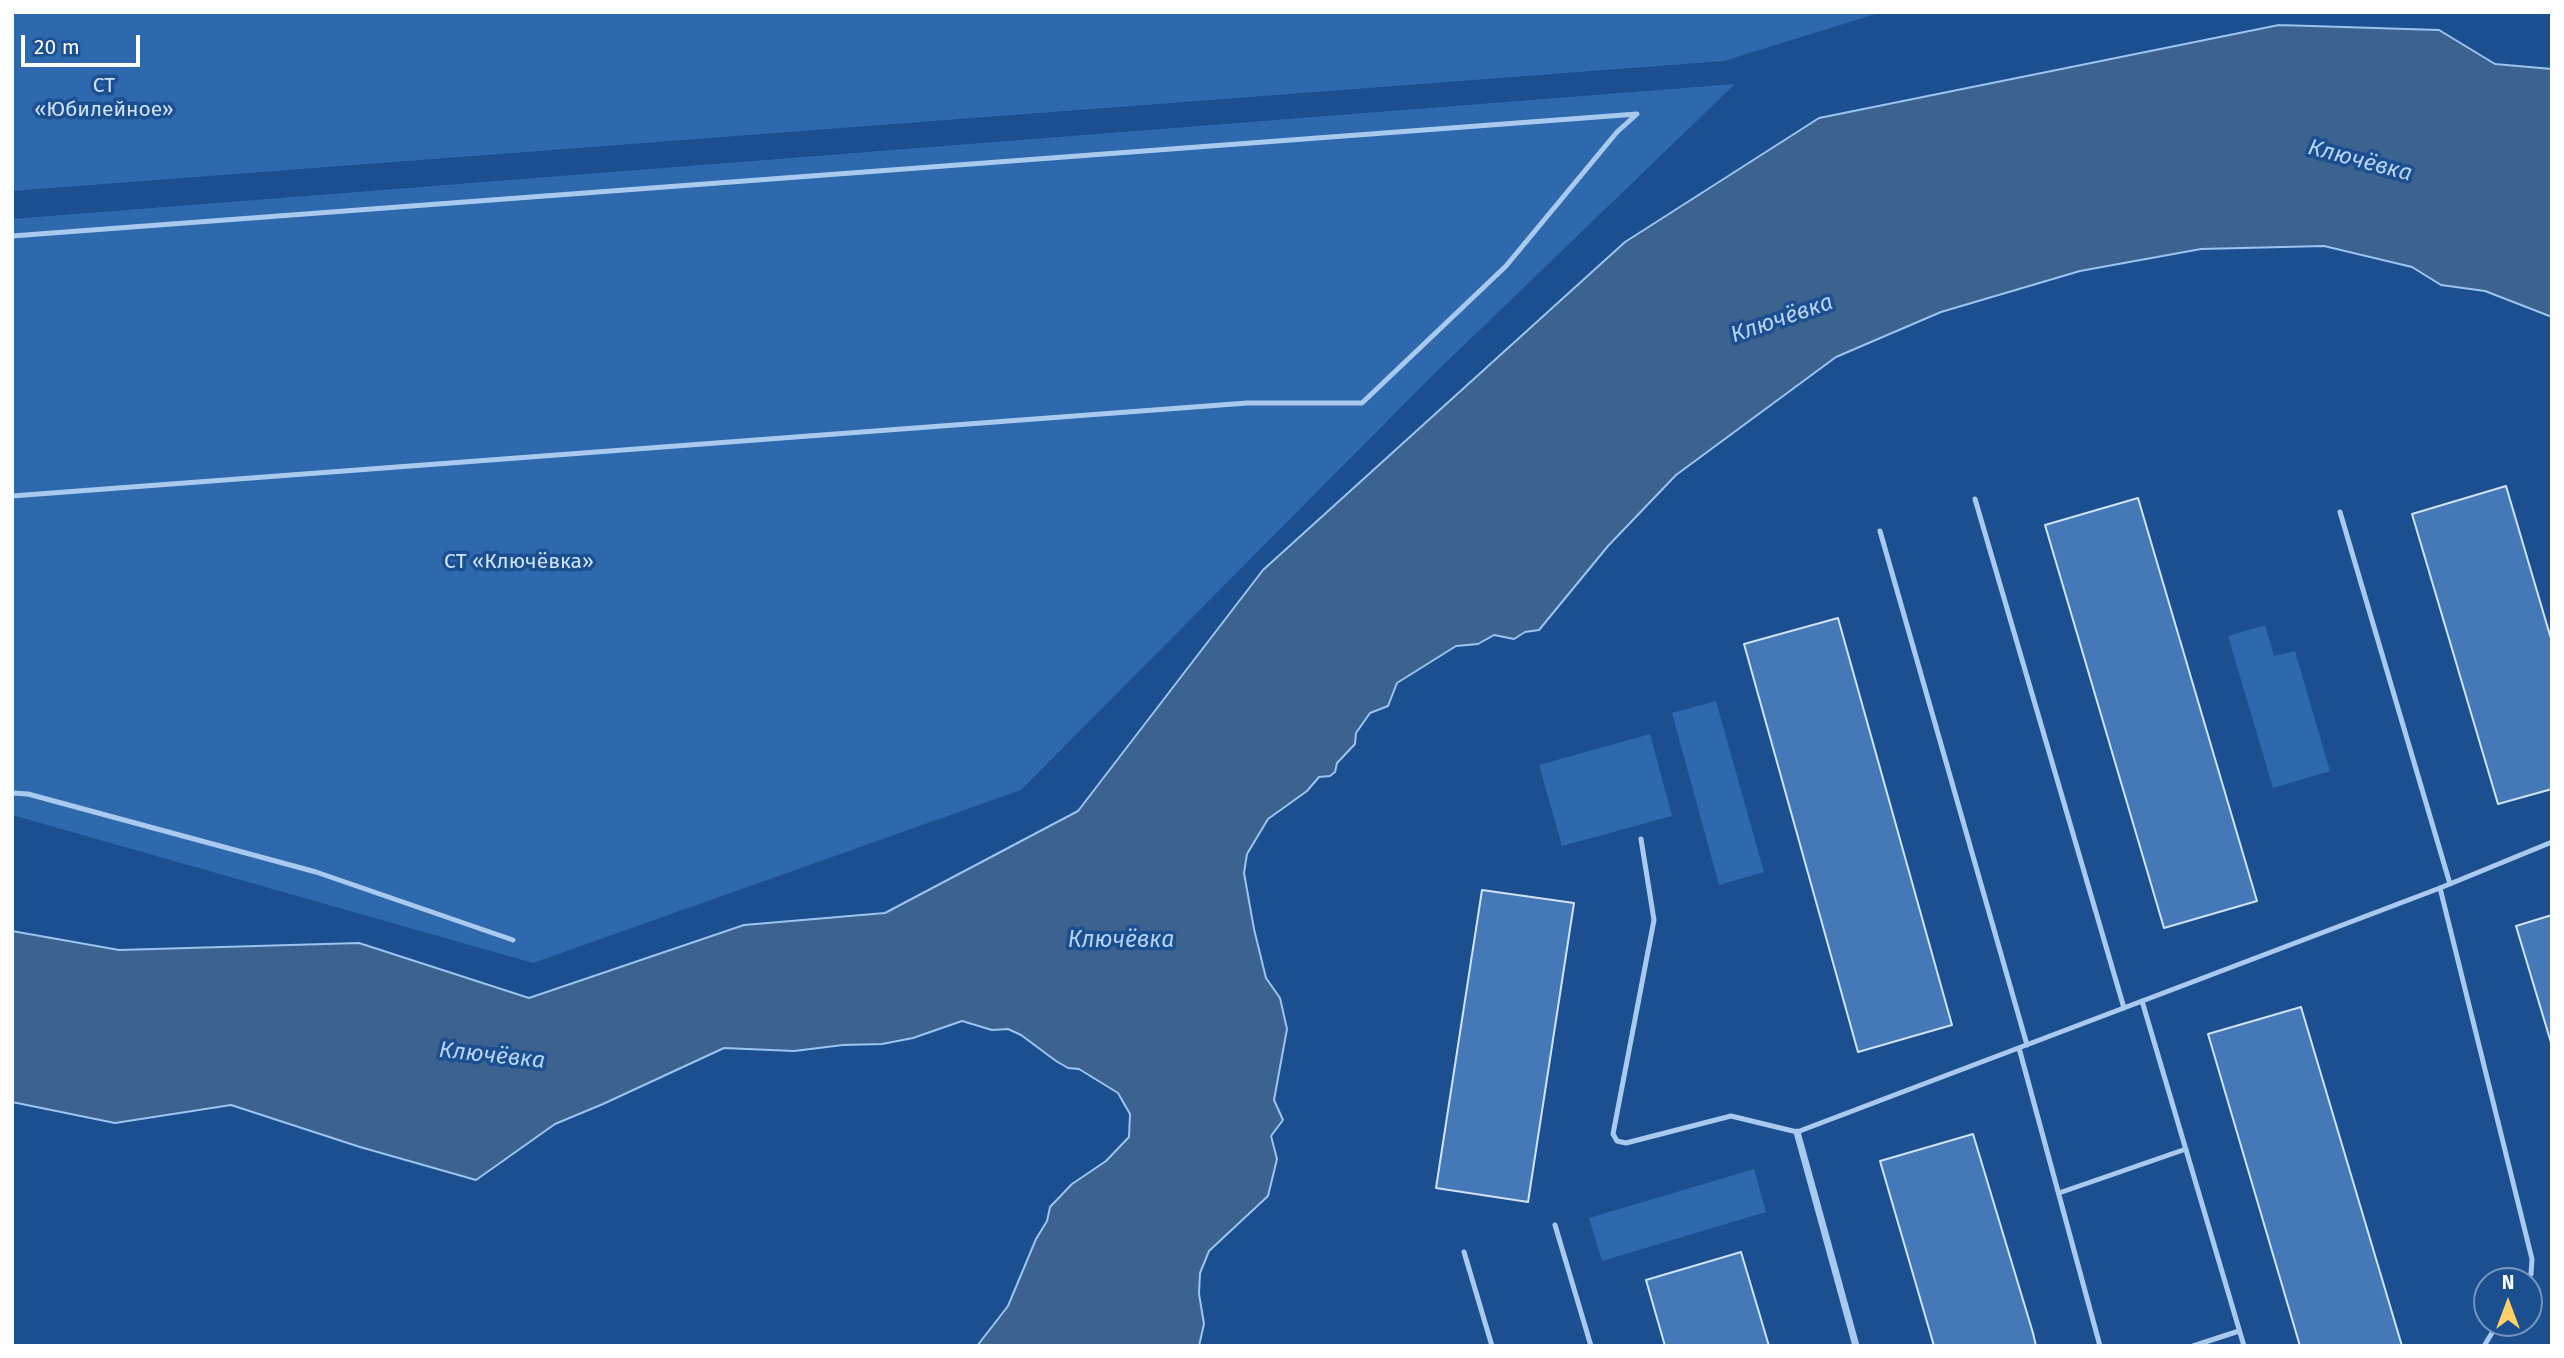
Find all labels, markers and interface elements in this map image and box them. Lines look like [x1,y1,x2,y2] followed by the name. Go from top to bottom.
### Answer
[24,21,144,65] scale bar
[34,34,80,60] text: 20 m
[34,73,174,123] park label: СТ «Юбилейное»
[2305,134,2415,188] water label: Ключёвка
[1727,289,1837,349] water label: Ключёвка
[444,549,594,575] park label: СТ «Ключёвка»
[1068,927,1174,955] water label: Ключёвка
[438,1037,546,1075] water label: Ключёвка
[2473,1267,2543,1337] north arrow
[2502,1271,2514,1294] text: N

